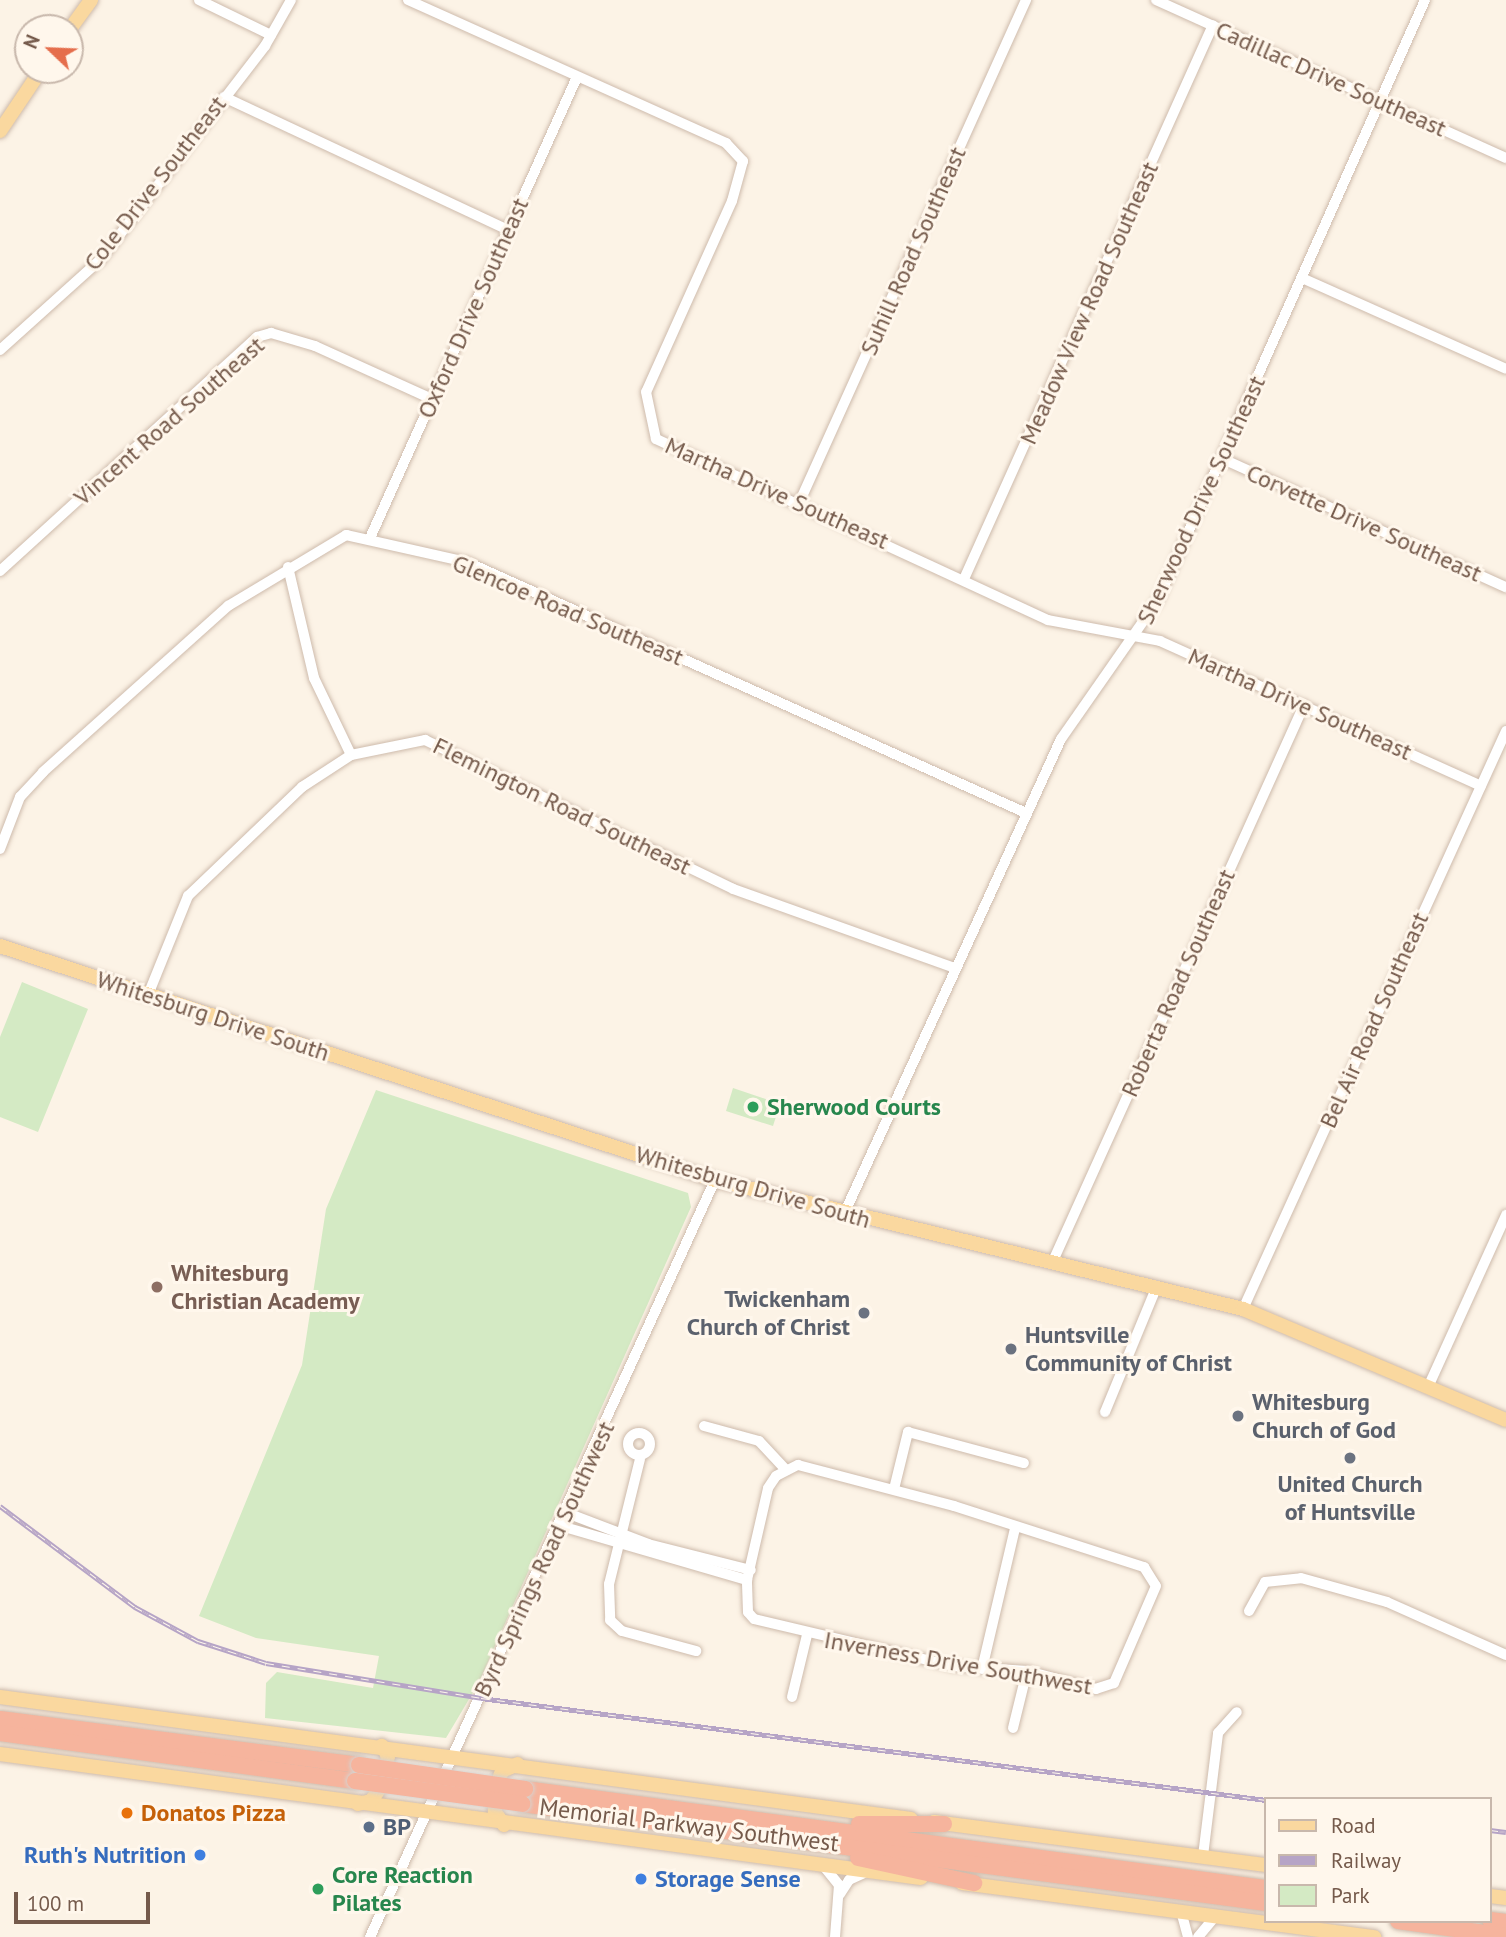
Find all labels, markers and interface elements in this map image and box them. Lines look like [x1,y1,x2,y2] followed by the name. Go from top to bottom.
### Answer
[14,14,84,84] north arrow
[1211,15,1451,143] street label: Cadillac Drive Southeast
[18,31,45,52] text: N
[78,90,232,276] street label: Cole Drive Southeast
[854,142,972,360] street label: Suhill Road Southeast
[1013,156,1165,450] street label: Meadow View Road Southeast
[411,193,535,423] street label: Oxford Drive Southeast
[68,331,270,511] street label: Vincent Road Southeast
[1131,371,1271,629] street label: Sherwood Drive Southeast
[661,431,893,555] street label: Martha Drive Southeast
[1242,458,1486,588] street label: Corvette Drive Southeast
[448,548,688,672] street label: Glencoe Road Southeast
[1184,642,1416,766] street label: Martha Drive Southeast
[428,731,696,881] street label: Flemington Road Southeast
[1115,865,1241,1101] street label: Roberta Road Southeast
[1313,907,1435,1133] street label: Bel Air Road Southeast
[93,965,333,1067] street label: Whitesburg Drive South
[767,1093,941,1121] place label: Sherwood Courts
[745,1099,761,1115] marker: Sherwood Courts
[632,1140,874,1234] street label: Whitesburg Drive South
[171,1259,361,1315] place label: Whitesburg Christian Academy
[149,1279,165,1295] marker: Whitesburg Christian Academy
[686,1285,850,1341] place label: Twickenham Church of Christ
[856,1305,872,1321] marker: Twickenham Church of Christ
[1025,1321,1233,1377] place label: Huntsville Community of Christ
[1003,1341,1019,1357] marker: Huntsville Community of Christ
[1252,1388,1396,1444] place label: Whitesburg Church of God
[1230,1408,1246,1424] marker: Whitesburg Church of God
[467,1417,621,1701] street label: Byrd Springs Road Southwest
[1342,1450,1358,1466] marker: United Church of Huntsville
[1277,1470,1423,1526] place label: United Church of Huntsville
[822,1625,1094,1701] street label: Inverness Drive Southwest
[537,1792,841,1858] street label: Memorial Parkway Southwest
[1264,1797,1492,1923] legend
[141,1799,286,1827] place label: Donatos Pizza
[119,1805,135,1821] marker: Donatos Pizza
[1331,1812,1375,1839] text: Road
[383,1813,411,1841] place label: BP
[361,1819,377,1835] marker: BP
[24,1841,186,1869] place label: Ruth's Nutrition
[192,1847,208,1863] marker: Ruth's Nutrition
[1331,1847,1401,1874] text: Railway
[332,1861,473,1917] place label: Core Reaction Pilates
[655,1865,801,1893] place label: Storage Sense
[633,1871,649,1887] marker: Storage Sense
[18,1878,154,1922] scale bar
[310,1881,326,1897] marker: Core Reaction Pilates
[1331,1882,1370,1909] text: Park
[27,1890,84,1917] text: 100 m

